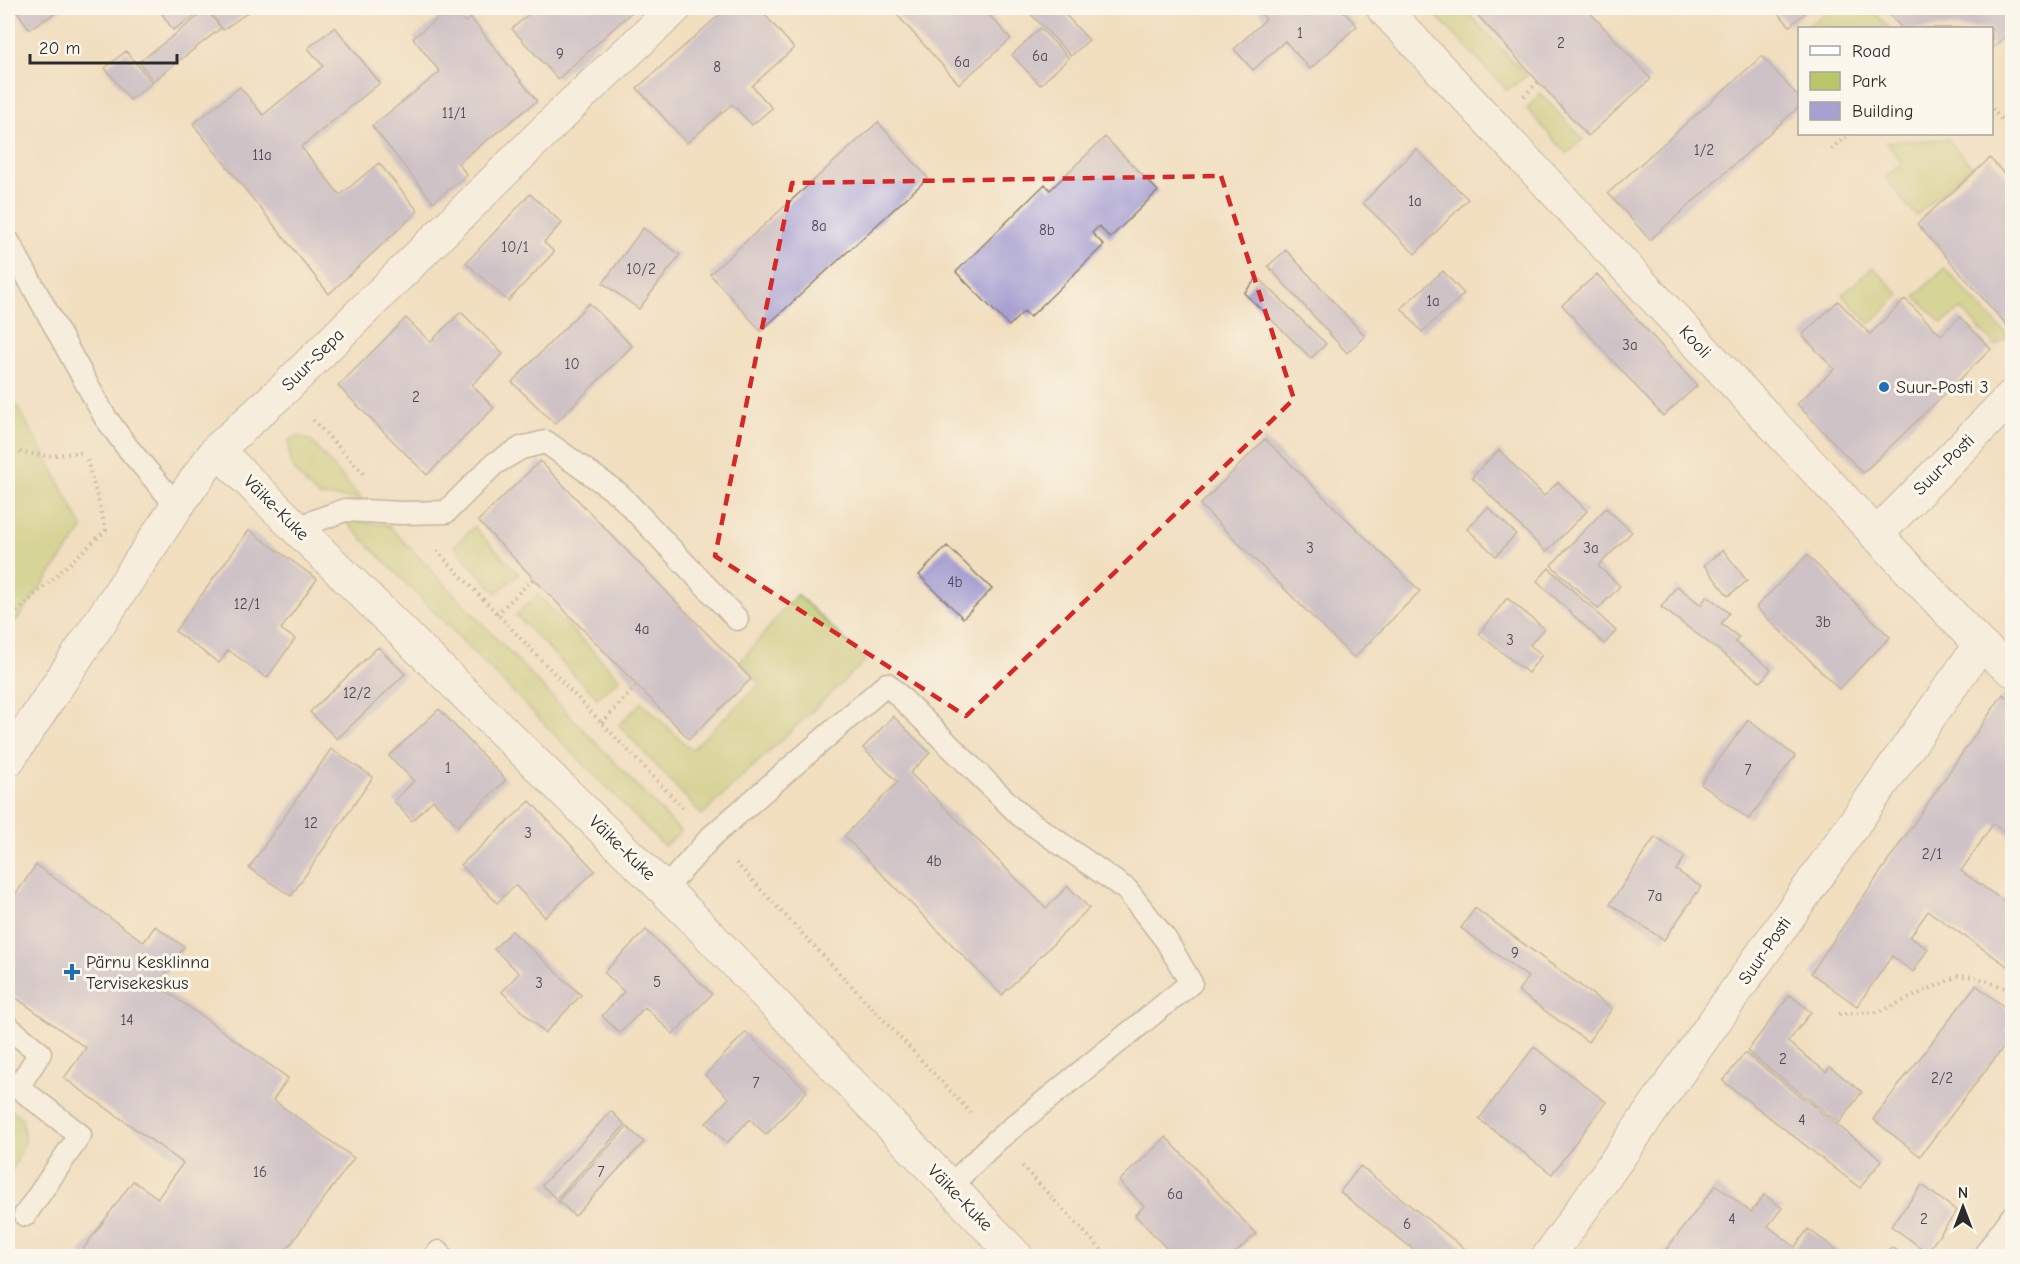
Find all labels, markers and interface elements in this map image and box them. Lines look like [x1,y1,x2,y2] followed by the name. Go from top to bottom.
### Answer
[1297,24,1303,42] house number: 1
[30,27,177,65] scale bar
[1798,27,1993,135] legend
[1557,34,1565,52] house number: 2
[39,38,80,59] text: 20 m
[1852,41,1891,62] text: Road
[556,45,564,63] house number: 9
[1032,47,1048,65] house number: 6a
[954,53,970,71] house number: 6a
[713,58,721,76] house number: 8
[1852,71,1887,92] text: Park
[1852,101,1914,122] text: Building
[442,104,466,122] house number: 11/1
[1694,141,1714,159] house number: 1/2
[252,146,272,164] house number: 11a
[1408,192,1422,210] house number: 1a
[811,217,827,235] house number: 8a
[1039,221,1055,239] house number: 8b
[501,238,529,256] house number: 10/1
[626,260,656,278] house number: 10/2
[1426,292,1440,310] house number: 1a
[1675,321,1715,363] street label: Kooli
[277,324,349,396] street label: Suur-Sepa
[1622,336,1638,354] house number: 3a
[564,355,580,373] house number: 10
[1896,377,1989,398] place label: Suur-Posti 3
[1877,380,1891,394] marker: Suur-Posti 3
[412,388,420,406] house number: 2
[1909,430,1979,500] street label: Suur-Posti
[239,471,313,545] street label: Väike-Kuke
[1306,539,1314,557] house number: 3
[1583,539,1599,557] house number: 3a
[947,573,963,591] house number: 4b
[234,595,260,613] house number: 12/1
[1815,613,1831,631] house number: 3b
[634,620,650,638] house number: 4a
[1506,631,1514,649] house number: 3
[343,684,371,702] house number: 12/2
[445,759,451,777] house number: 1
[1744,761,1752,779] house number: 7
[584,811,660,885] street label: Väike-Kuke
[304,814,318,832] house number: 12
[524,824,532,842] house number: 3
[1922,845,1942,863] house number: 2/1
[926,852,942,870] house number: 4b
[1648,887,1662,905] house number: 7a
[1734,913,1796,989] street label: Suur-Posti
[1511,944,1519,962] house number: 9
[86,952,209,994] place label: Pärnu Kesklinna Tervisekeskus
[63,963,81,981] marker: Pärnu Kesklinna Tervisekeskus
[653,973,661,991] house number: 5
[535,974,543,992] house number: 3
[120,1011,134,1029] house number: 14
[1779,1050,1787,1068] house number: 2
[1931,1069,1953,1087] house number: 2/2
[752,1074,760,1092] house number: 7
[1539,1101,1547,1119] house number: 9
[1798,1111,1806,1129] house number: 4
[923,1160,997,1236] street label: Väike-Kuke
[253,1163,267,1181] house number: 16
[597,1163,605,1181] house number: 7
[1933,1177,1993,1237] north arrow
[1958,1184,1968,1202] text: N
[1167,1185,1183,1203] house number: 6a
[1728,1210,1736,1228] house number: 4
[1920,1210,1928,1228] house number: 2
[1403,1215,1411,1233] house number: 6

